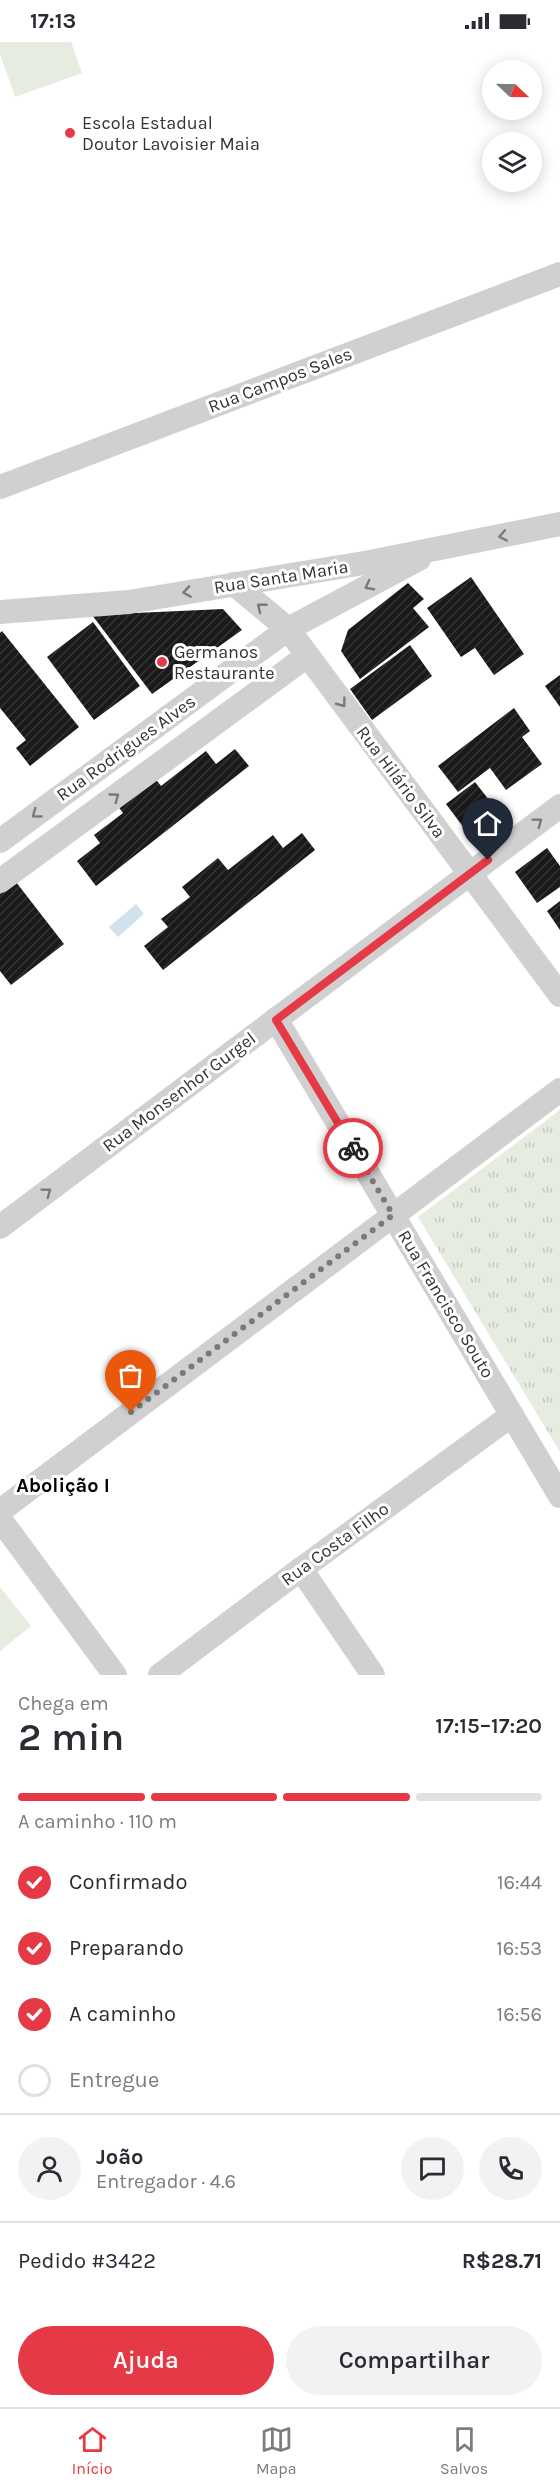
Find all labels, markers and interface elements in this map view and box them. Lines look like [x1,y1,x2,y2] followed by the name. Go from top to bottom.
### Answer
[30,8,76,34] text: 17:13
[482,60,542,120] north arrow
[482,60,542,192] map controls
[82,112,260,155] place label: Escola Estadual Doutor Lavoisier Maia
[63,126,77,140] marker: Escola Estadual Doutor Lavoisier Maia
[482,132,542,192] button: layers
[205,342,355,418] street label: Rua Campos Sales
[498,529,508,542] one-way arrow
[212,556,350,598] street label: Rua Santa Maria
[365,579,376,590] one-way arrow
[182,586,191,598] one-way arrow
[257,603,268,614] one-way arrow
[174,641,275,684] place label: Germanos Restaurante
[155,655,169,669] marker: Germanos Restaurante
[52,690,200,806] street label: Rua Rodrigues Alves
[335,696,346,707] one-way arrow
[352,722,450,842] street label: Rua Hilário Silva
[108,793,119,804] one-way arrow
[462,798,513,860] pin
[31,807,42,818] one-way arrow
[471,807,504,840] icon: home
[532,819,543,830] one-way arrow
[98,1027,260,1157] street label: Rua Monsenhor Gurgel
[323,1118,383,1178] courier
[337,1132,370,1165] icon: bike
[40,1188,51,1199] one-way arrow
[393,1226,499,1382] street label: Rua Francisco Souto
[105,1350,156,1412] pin
[114,1359,147,1392] icon: bag
[16,1474,110,1497] district label: Abolição I
[277,1498,393,1590] street label: Rua Costa Filho
[18,1692,109,1715] text: Chega em
[435,1713,542,1739] text: 17:15–17:20
[18,1714,124,1760] text: 2 min
[18,1810,177,1833] text: A caminho · 110 m
[18,1866,51,1899] icon: check
[69,1869,188,1895] text: Confirmado
[497,1871,542,1894] text: 16:44
[18,1932,51,1965] icon: check
[69,1935,184,1961] text: Preparando
[496,1937,542,1960] text: 16:53
[18,1998,51,2031] icon: check
[69,2001,176,2027] text: A caminho
[497,2003,542,2026] text: 16:56
[69,2067,159,2093] text: Entregue
[18,2137,81,2200] button: person
[401,2137,464,2200] button: chat
[479,2137,542,2200] button: phone
[96,2144,144,2170] text: João
[96,2170,236,2193] text: Entregador · 4.6
[18,2248,156,2274] text: Pedido #3422
[462,2248,542,2274] text: R$28.71
[18,2326,274,2395] button: Ajuda
[286,2326,542,2395] button: Compartilhar
[72,2423,112,2478] tab: Início
[256,2423,297,2478] tab: Mapa
[440,2423,488,2478] tab: Salvos

